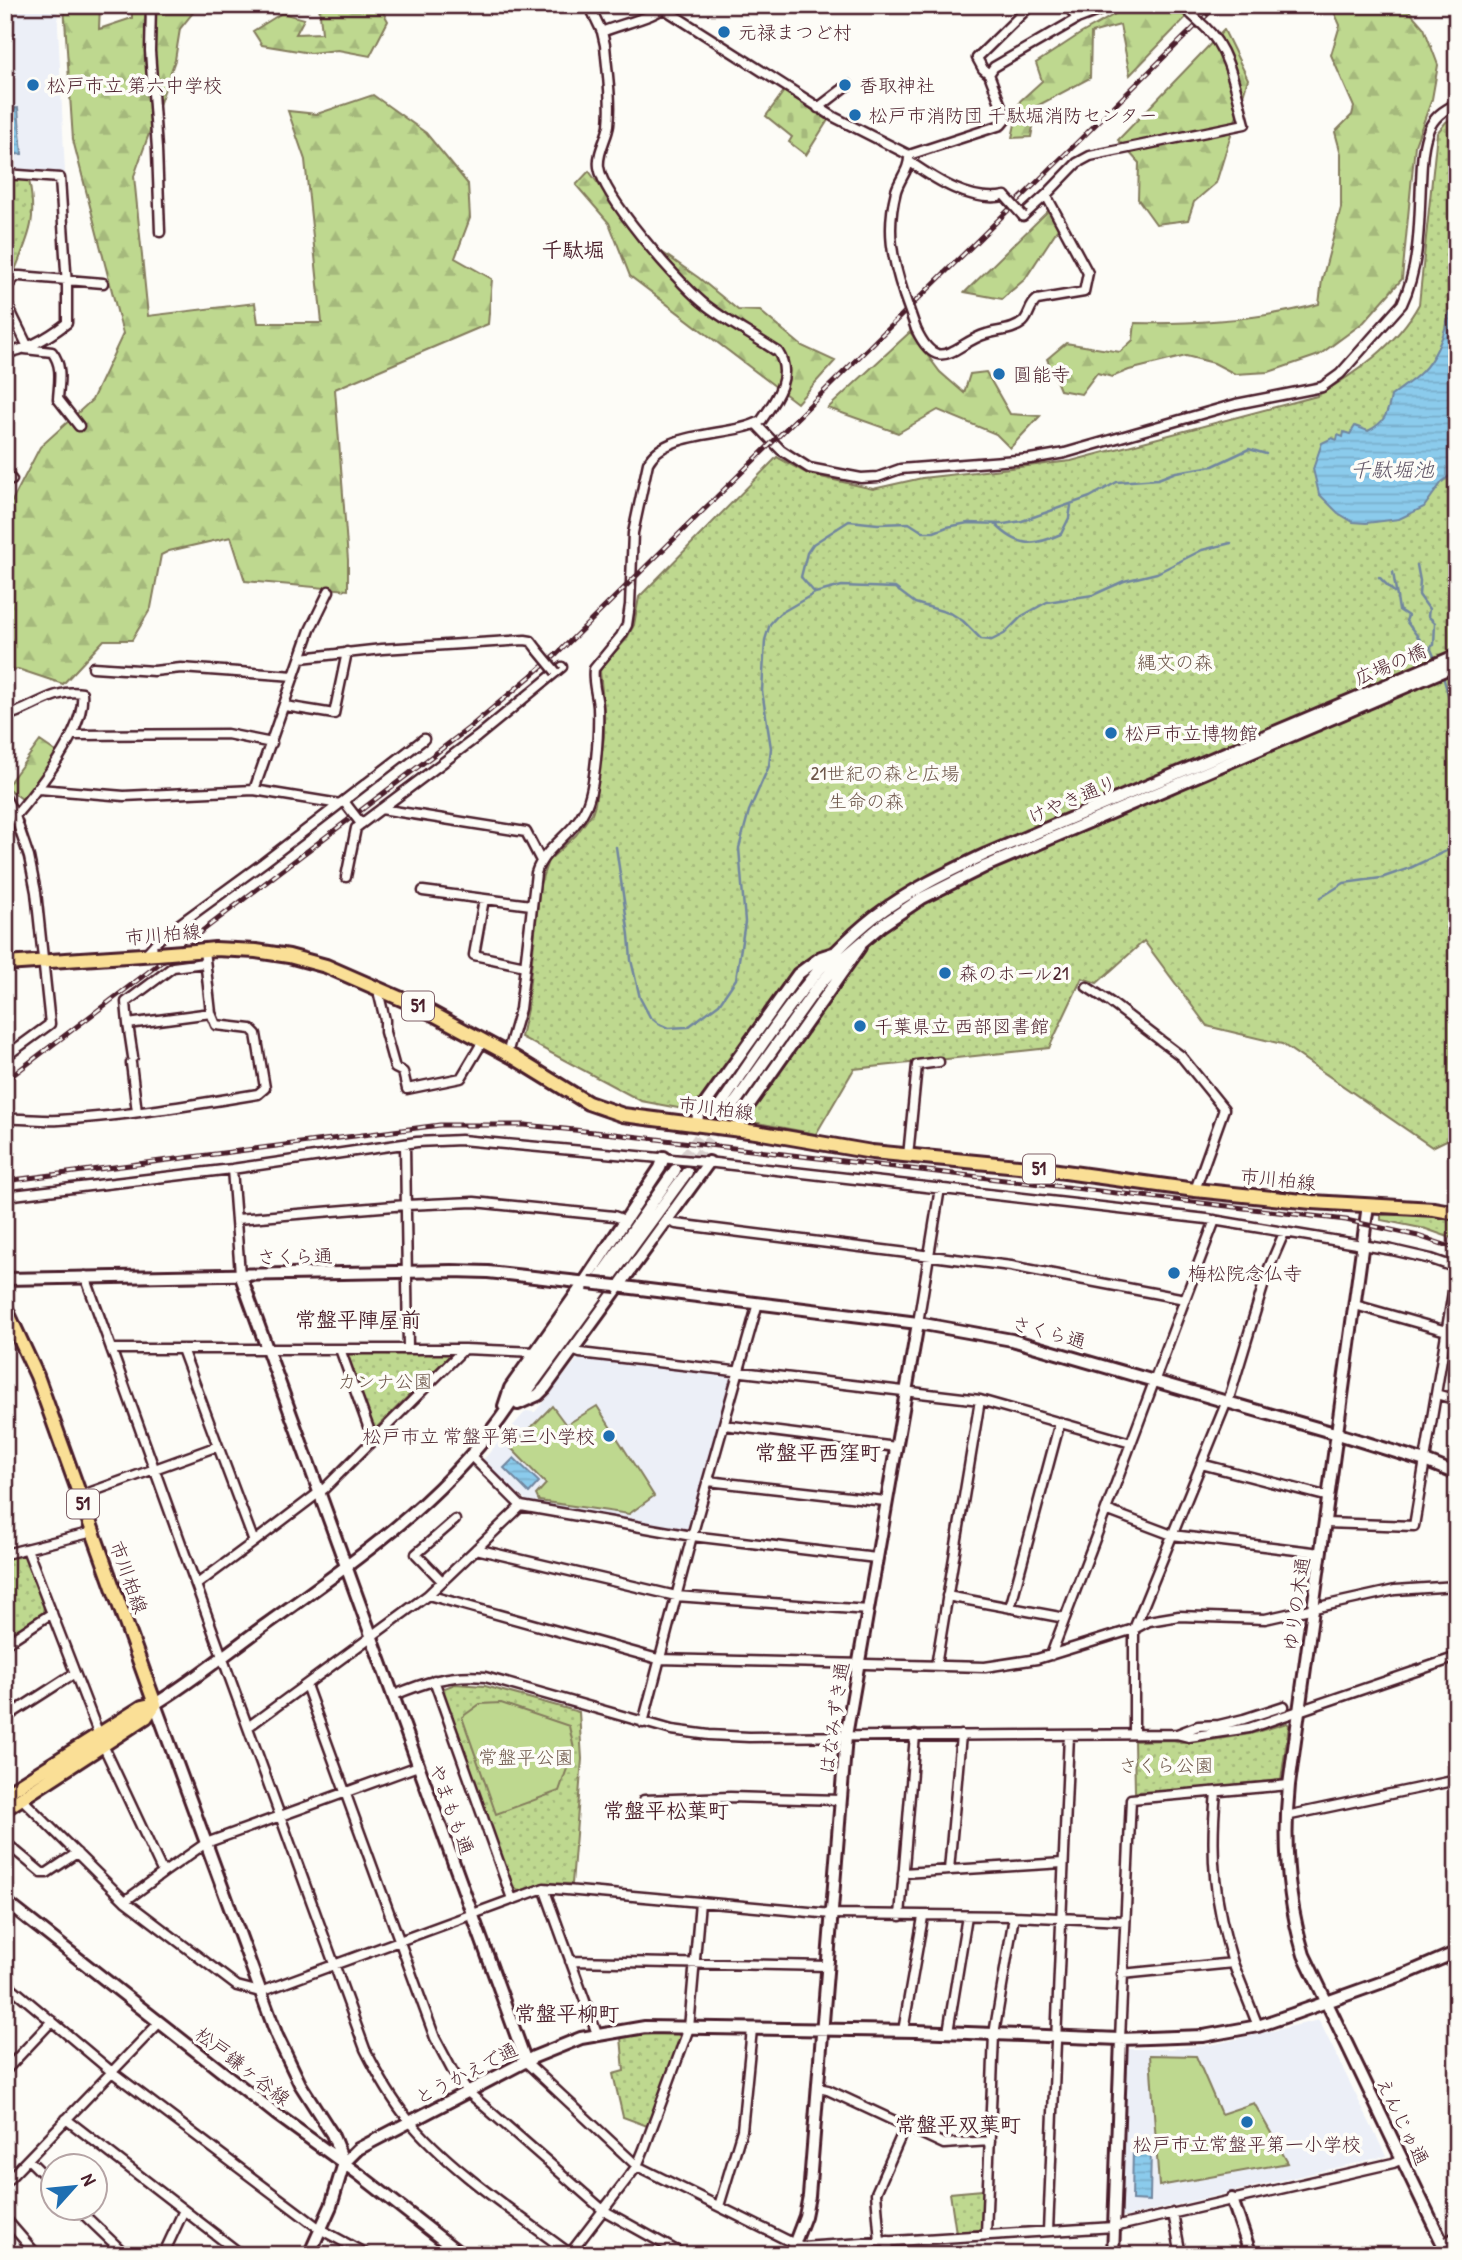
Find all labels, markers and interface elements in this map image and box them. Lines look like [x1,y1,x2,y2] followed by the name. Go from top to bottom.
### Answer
[738,19,852,45] place label: 元禄まつど村
[716,24,732,40] marker: 元禄まつど村
[47,72,222,98] place label: 松戸市立 第六中学校
[859,72,935,98] place label: 香取神社
[25,77,41,93] marker: 松戸市立 第六中学校
[837,77,853,93] marker: 香取神社
[869,102,1158,128] place label: 松戸市消防団 千駄堀消防センター
[847,107,863,123] marker: 松戸市消防団 千駄堀消防センター
[542,235,605,264] district label: 千駄堀
[1013,361,1070,387] place label: 圓能寺
[991,366,1007,382] marker: 圓能寺
[1350,455,1435,484] water label: 千駄堀池
[1350,637,1430,691] street label: 広場の橋
[1137,649,1213,675] park label: 縄文の森
[1125,720,1258,746] place label: 松戸市立博物館
[1103,725,1119,741] marker: 松戸市立博物館
[811,760,959,786] park label: 21世紀の森と広場
[1023,768,1121,830] street label: けやき通り
[828,788,904,814] park label: 生命の森
[124,918,202,950] street label: 市川柏線
[959,960,1069,986] place label: 森のホール21
[937,965,953,981] marker: 森のホール21
[402,992,434,1021] road number: 51
[874,1013,1049,1039] place label: 千葉県立 西部図書館
[852,1018,868,1034] marker: 千葉県立 西部図書館
[677,1090,755,1126] street label: 市川柏線
[1023,1154,1055,1184] road number: 51
[1239,1162,1317,1196] street label: 市川柏線
[257,1242,333,1270] street label: さくら通
[1188,1260,1302,1286] place label: 梅松院念仏寺
[1166,1265,1182,1281] marker: 梅松院念仏寺
[295,1305,421,1334] district label: 常盤平陣屋前
[1009,1310,1089,1354] street label: さくら通
[337,1368,433,1394] park label: カンナ公園
[363,1423,595,1449] place label: 松戸市立 常盤平第三小学校
[601,1428,617,1444] marker: 松戸市立 常盤平第三小学校
[755,1438,881,1467] district label: 常盤平西窪町
[67,1490,99,1518] road number: 51
[104,1537,154,1617] street label: 市川柏線
[1277,1555,1315,1653] street label: ゆりの木通
[813,1660,855,1776] street label: はなみずき通
[478,1744,574,1770] park label: 常盤平公園
[1118,1752,1214,1778] park label: さくら公園
[424,1760,480,1858] street label: やまもも通
[603,1796,729,1825] district label: 常盤平松葉町
[515,1999,620,2028] district label: 常盤平柳町
[190,2021,296,2111] street label: 松戸鎌ヶ谷線
[410,2036,522,2110] street label: とうかえで通
[1370,2073,1436,2169] street label: えんじゅ通
[895,2110,1021,2139] district label: 常盤平双葉町
[1239,2114,1255,2130] marker: 松戸市立常盤平第一小学校
[1133,2131,1361,2157] place label: 松戸市立常盤平第一小学校
[38,2152,108,2222] north arrow
[75,2169,103,2190] text: N

